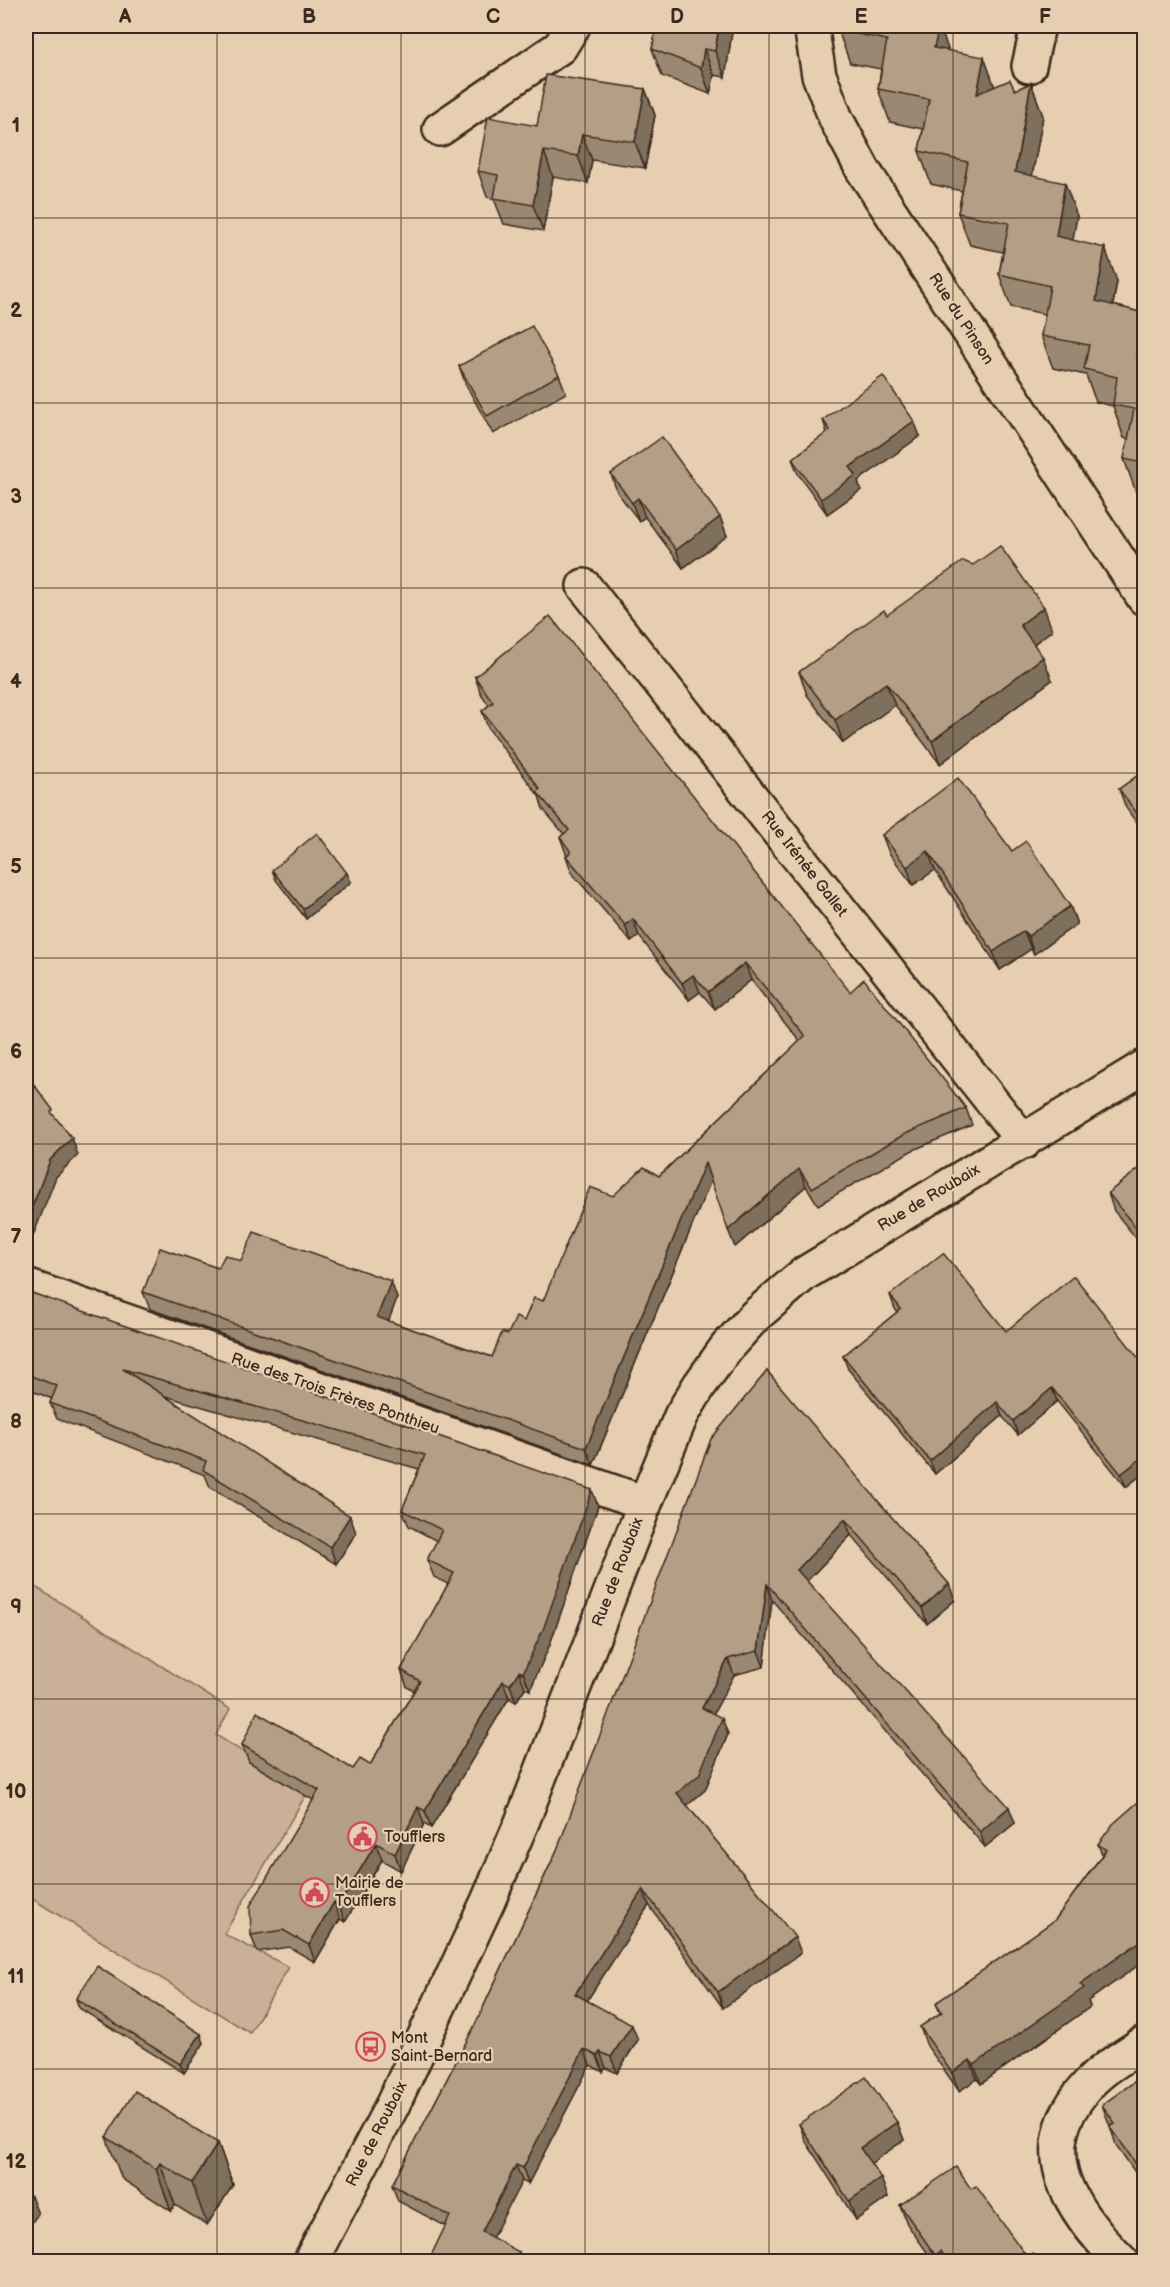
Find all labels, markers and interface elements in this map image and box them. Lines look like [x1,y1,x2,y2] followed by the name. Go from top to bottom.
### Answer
[118,5,132,29] text: A
[302,5,316,29] text: B
[486,5,500,29] text: C
[670,5,684,29] text: D
[855,5,868,29] text: E
[1039,5,1051,29] text: F
[12,114,20,138] text: 1
[924,270,998,368] street label: Rue du Pinson
[10,299,22,323] text: 2
[10,485,22,509] text: 3
[10,670,22,694] text: 4
[757,807,851,921] street label: Rue Irénée Gallet
[10,855,22,879] text: 5
[10,1040,22,1064] text: 6
[875,1160,984,1236] street label: Rue de Roubaix
[10,1225,22,1249] text: 7
[228,1349,442,1439] street label: Rue des Trois Frères Ponthieu
[10,1410,22,1434] text: 8
[588,1514,648,1629] street label: Rue de Roubaix
[10,1595,22,1619] text: 9
[6,1780,26,1804] text: 10
[347,1821,379,1853] public building icon: Toufflers
[384,1828,445,1847] place label: Toufflers
[335,1874,404,1911] place label: Mairie de Toufflers
[298,1876,330,1908] public building icon: Mairie de Toufflers
[8,1965,24,1989] text: 11
[391,2029,492,2066] place label: Mont Saint-Bernard
[354,2031,386,2063] bus stop icon: Mont Saint-Bernard
[342,2078,412,2190] street label: Rue de Roubaix
[6,2150,26,2174] text: 12

